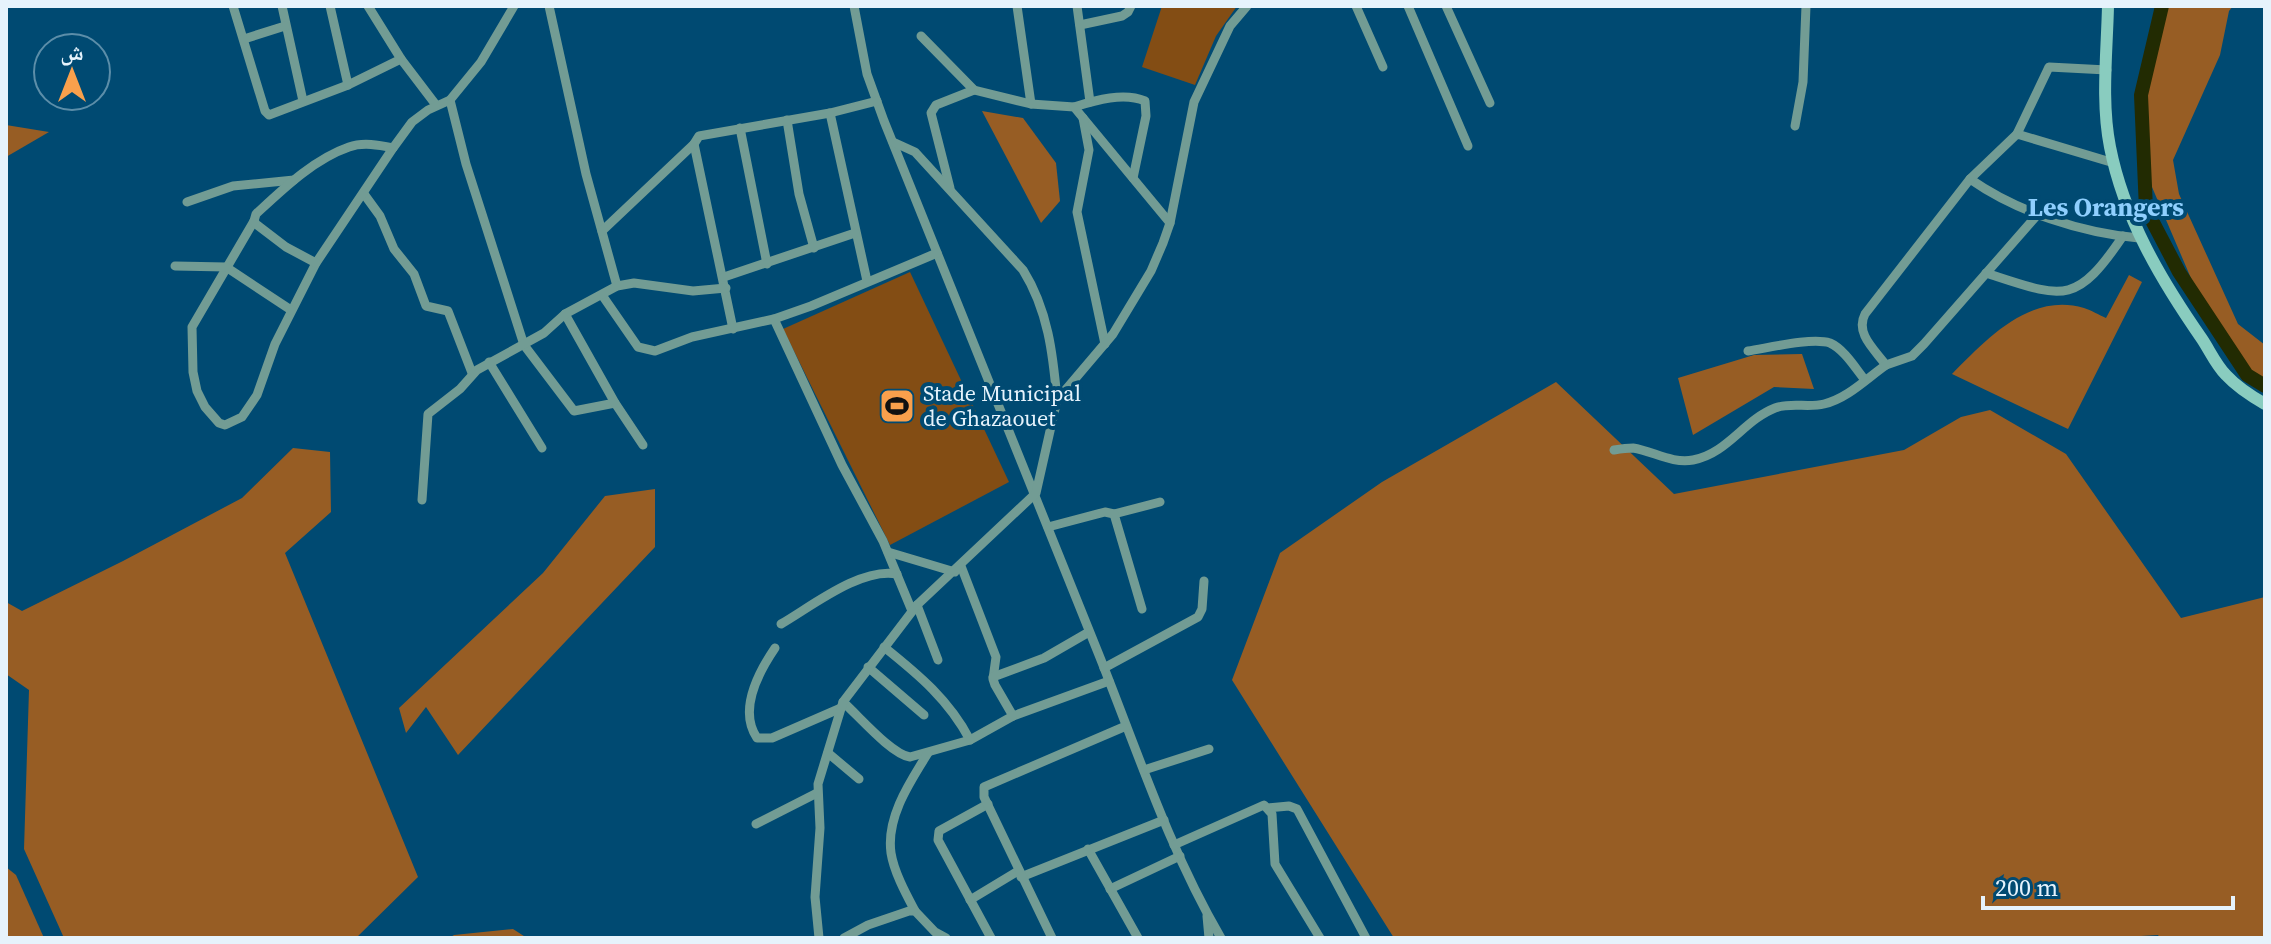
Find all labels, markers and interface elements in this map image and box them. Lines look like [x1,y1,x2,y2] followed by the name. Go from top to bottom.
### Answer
[32,32,112,112] north arrow
[60,37,84,67] text: ش
[2028,189,2184,225] district label: Les Orangers
[923,378,1081,433] place label: Stade Municipal de Ghazaouet
[878,387,916,425] sports icon: Stade Municipal de Ghazaouet
[1983,860,2233,910] scale bar
[1995,871,2058,904] text: 200 m

